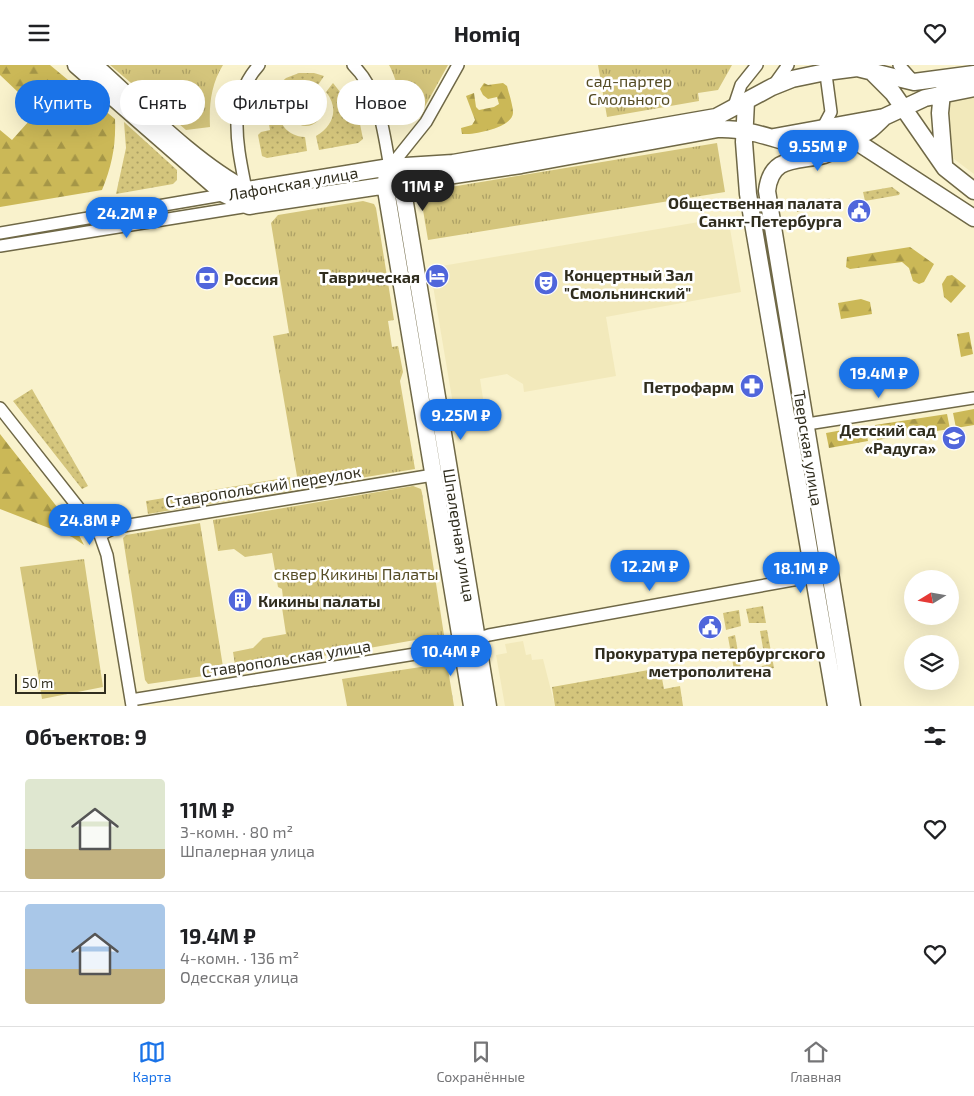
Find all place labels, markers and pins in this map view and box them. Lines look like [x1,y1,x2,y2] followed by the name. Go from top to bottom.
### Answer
[772,129,864,172] pin: 9.55M ₽
[388,169,458,212] pin: 11M ₽
[668,193,842,230] place label: Общественная палата Санкт-Петербурга
[81,197,173,239] pin: 24.2M ₽
[846,198,872,224] public building icon: Общественная палата Санкт-Петербурга
[424,263,450,289] hotel icon: Таврическая
[194,265,220,291] bank icon: Россия
[564,265,693,302] place label: Концертный Зал "Смольнинский"
[319,267,420,286] place label: Таврическая
[224,269,278,288] place label: Россия
[533,270,559,296] theatre icon: Концертный Зал "Смольнинский"
[833,357,925,399] pin: 19.4M ₽
[739,373,765,399] pharmacy icon: Петрофарм
[643,377,734,396] place label: Петрофарм
[415,399,507,441] pin: 9.25M ₽
[840,420,936,457] place label: Детский сад «Радуга»
[941,425,967,451] school or university icon: Детский сад «Радуга»
[44,503,136,546] pin: 24.8M ₽
[604,549,696,592] pin: 12.2M ₽
[755,551,847,594] pin: 18.1M ₽
[227,587,253,613] building icon: Кикины палаты
[258,591,381,610] place label: Кикины палаты
[697,614,723,640] public building icon: Прокуратура петербургского метрополитена
[405,635,497,677] pin: 10.4M ₽
[595,643,825,680] place label: Прокуратура петербургского метрополитена

